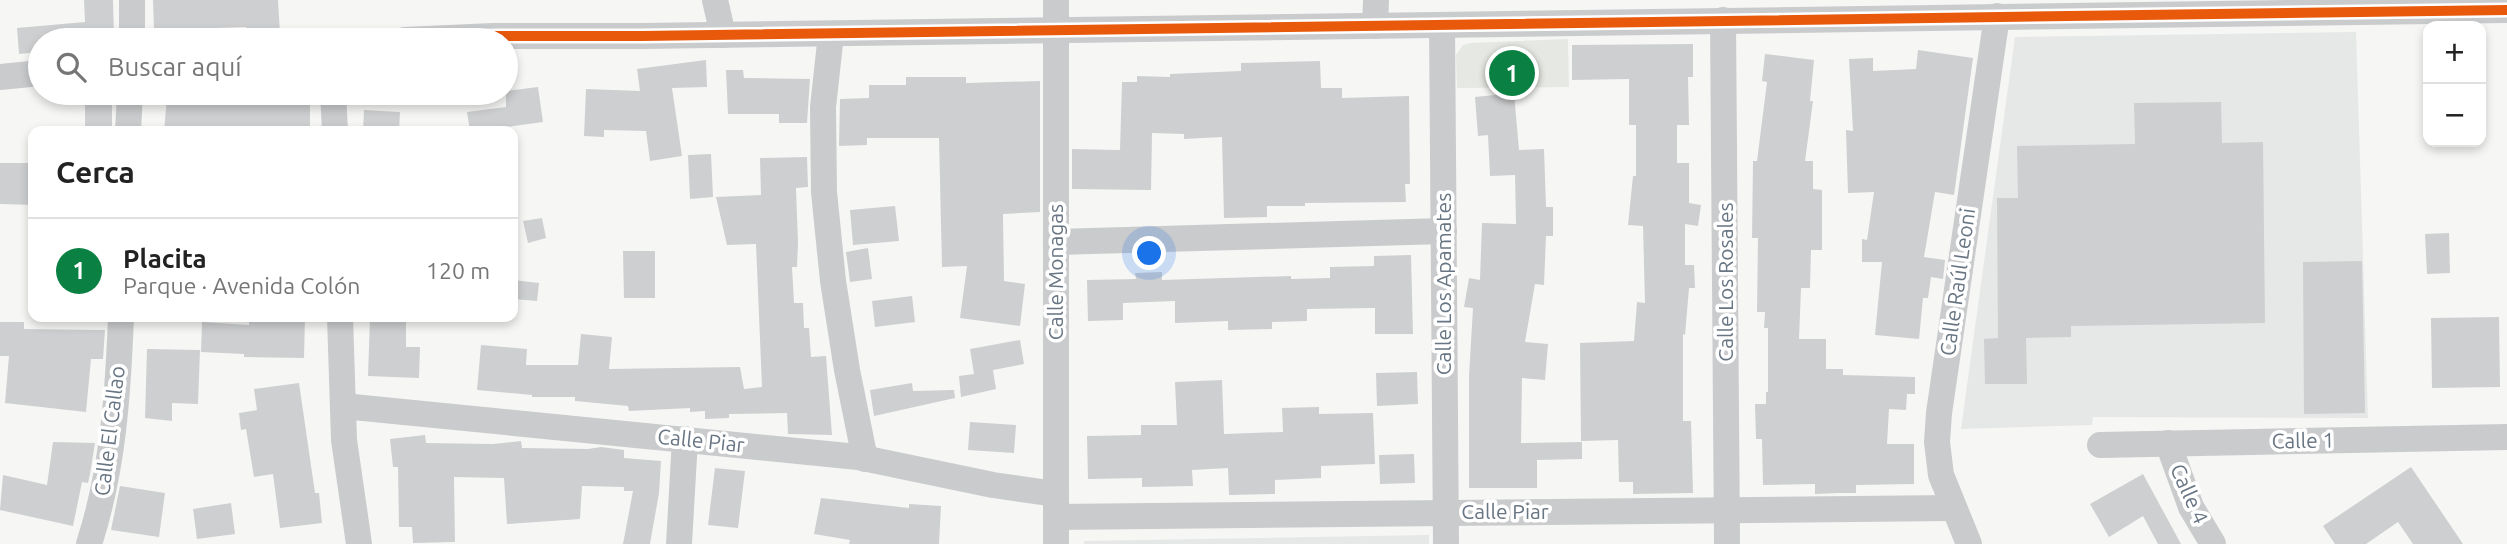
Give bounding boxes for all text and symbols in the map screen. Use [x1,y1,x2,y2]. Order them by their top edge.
map controls [2423,21,2486,147]
button: + [2423,21,2486,84]
search box [28,28,518,105]
pin: 1 [1489,47,1535,99]
icon: search [52,48,90,86]
text: Buscar aquí [108,52,242,81]
button: − [2423,84,2486,147]
text: Cerca [56,155,135,189]
street label: Calle Los Apamates [1431,193,1455,375]
street label: Calle Los Rosales [1713,202,1737,362]
street label: Calle Monagas [1043,204,1067,340]
street label: Calle Raúl Leoni [1935,206,1979,357]
your location [1132,236,1166,270]
text: Placita [123,244,207,273]
text: 1 [73,258,85,283]
text: 120 m [426,258,490,283]
text: Parque · Avenida Colón [123,273,360,298]
street label: Calle El Callao [89,364,129,497]
street label: Calle Piar [656,423,746,457]
street label: Calle 1 [2271,427,2335,453]
street label: Calle 4 [2166,460,2214,527]
street label: Calle Piar [1461,499,1549,523]

